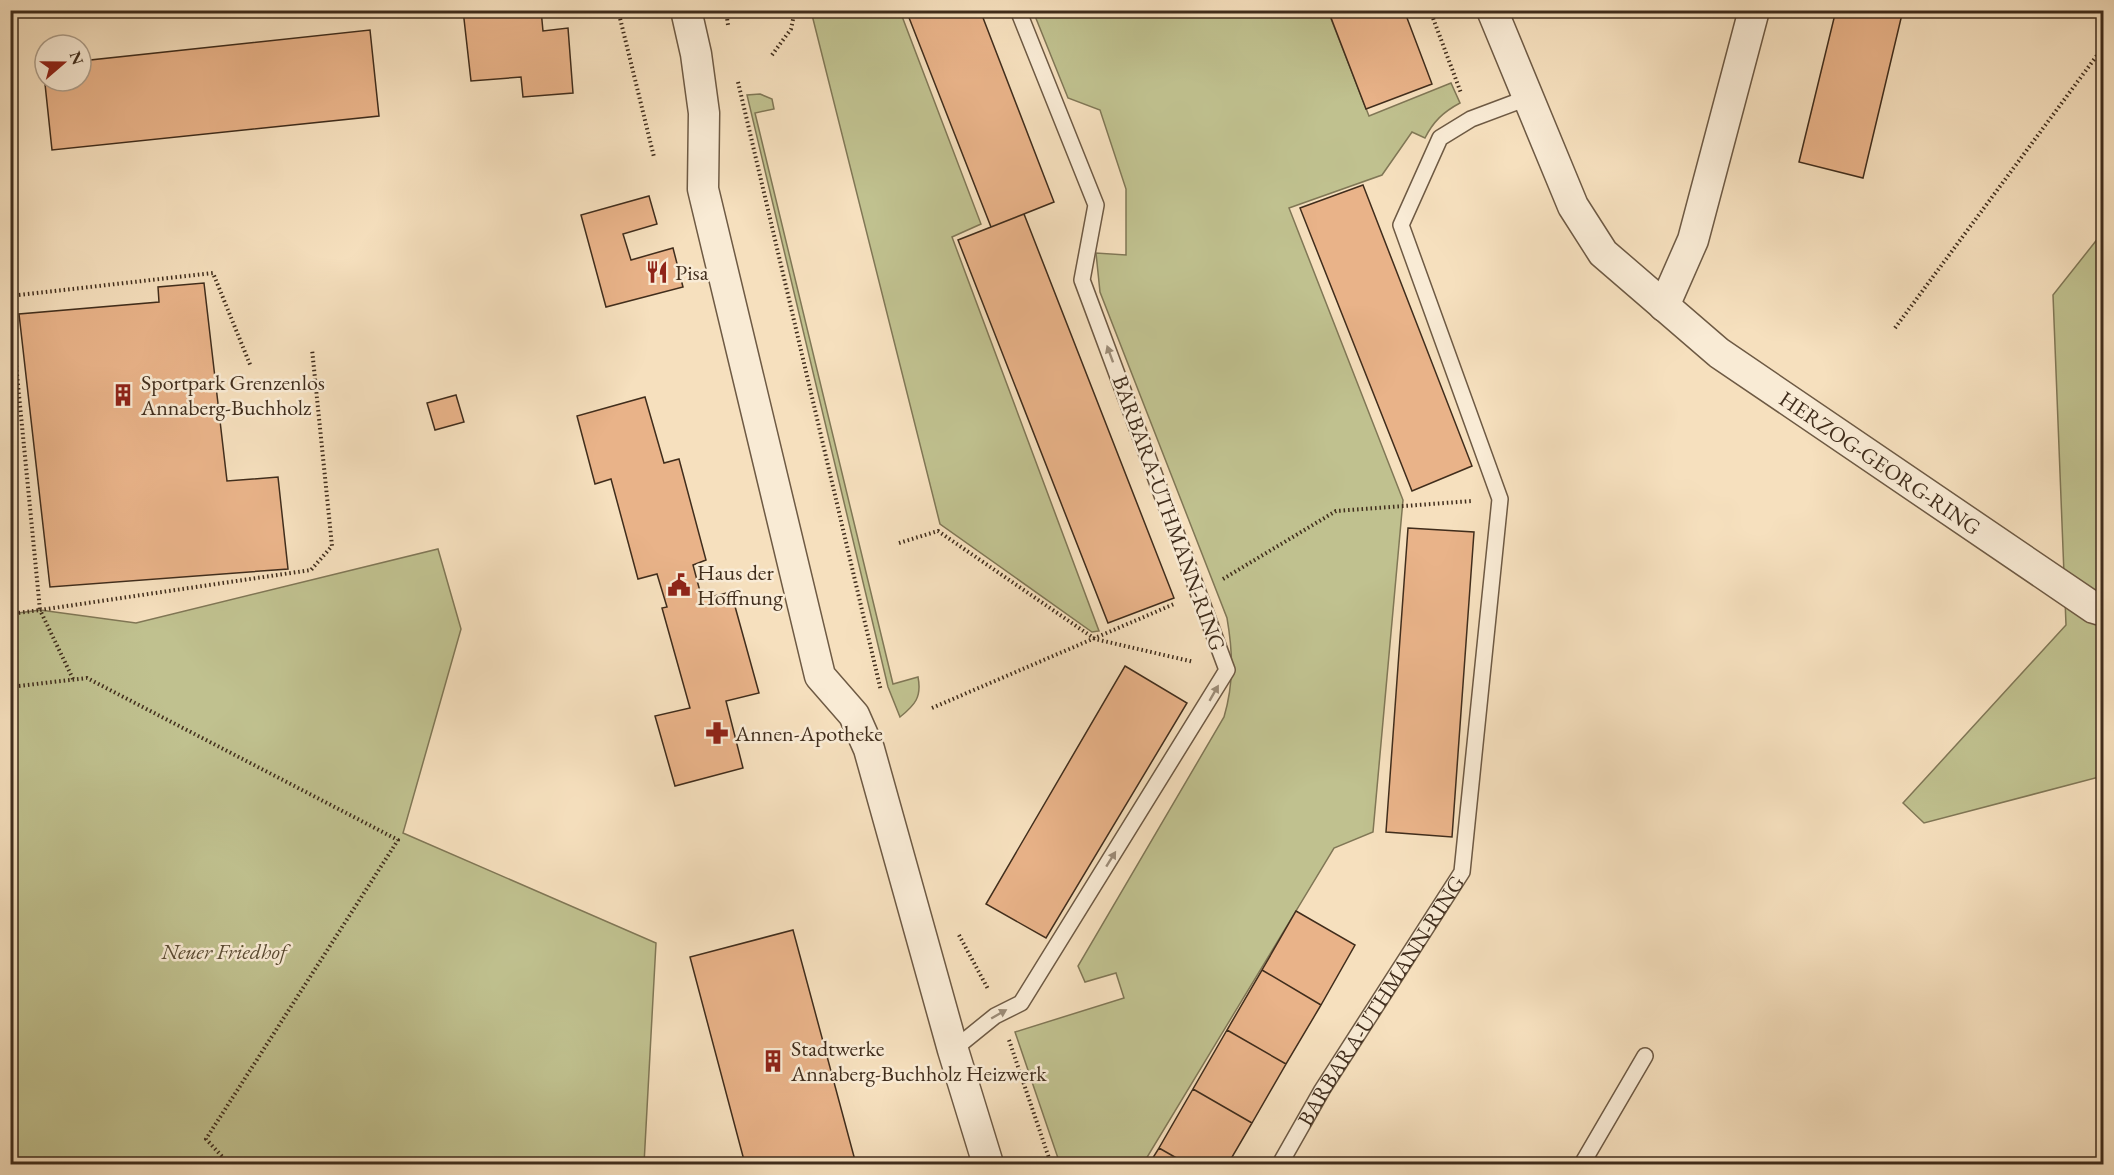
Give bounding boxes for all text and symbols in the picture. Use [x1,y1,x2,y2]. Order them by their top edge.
north arrow [33,33,93,93]
text: N [65,48,89,68]
place label: Pisa [675,258,709,287]
restaurant icon: Pisa [644,259,670,285]
one-way arrow [1105,345,1114,363]
place label: Sportpark Grenzenlos Annaberg-Buchholz [140,368,325,422]
street label: BARBARA-UTHMANN-RING [1106,371,1232,655]
building icon: Sportpark Grenzenlos Annaberg-Buchholz [110,382,136,408]
street label: HERZOG-GEORG-RING [1774,384,1987,542]
place label: Haus der Hoffnung [697,558,783,612]
public building icon: Haus der Hoffnung [666,572,692,598]
one-way arrow [1208,685,1219,701]
place label: Annen-Apotheke [734,719,883,748]
pharmacy icon: Annen-Apotheke [704,720,730,746]
one-way arrow [1105,850,1116,867]
street label: BARBARA-UTHMANN-RING [1290,870,1471,1131]
park label: Neuer Friedhof [160,937,292,966]
one-way arrow [991,1009,1007,1020]
place label: Stadtwerke Annaberg-Buchholz Heizwerk [790,1034,1047,1088]
building icon: Stadtwerke Annaberg-Buchholz Heizwerk [760,1048,786,1074]

